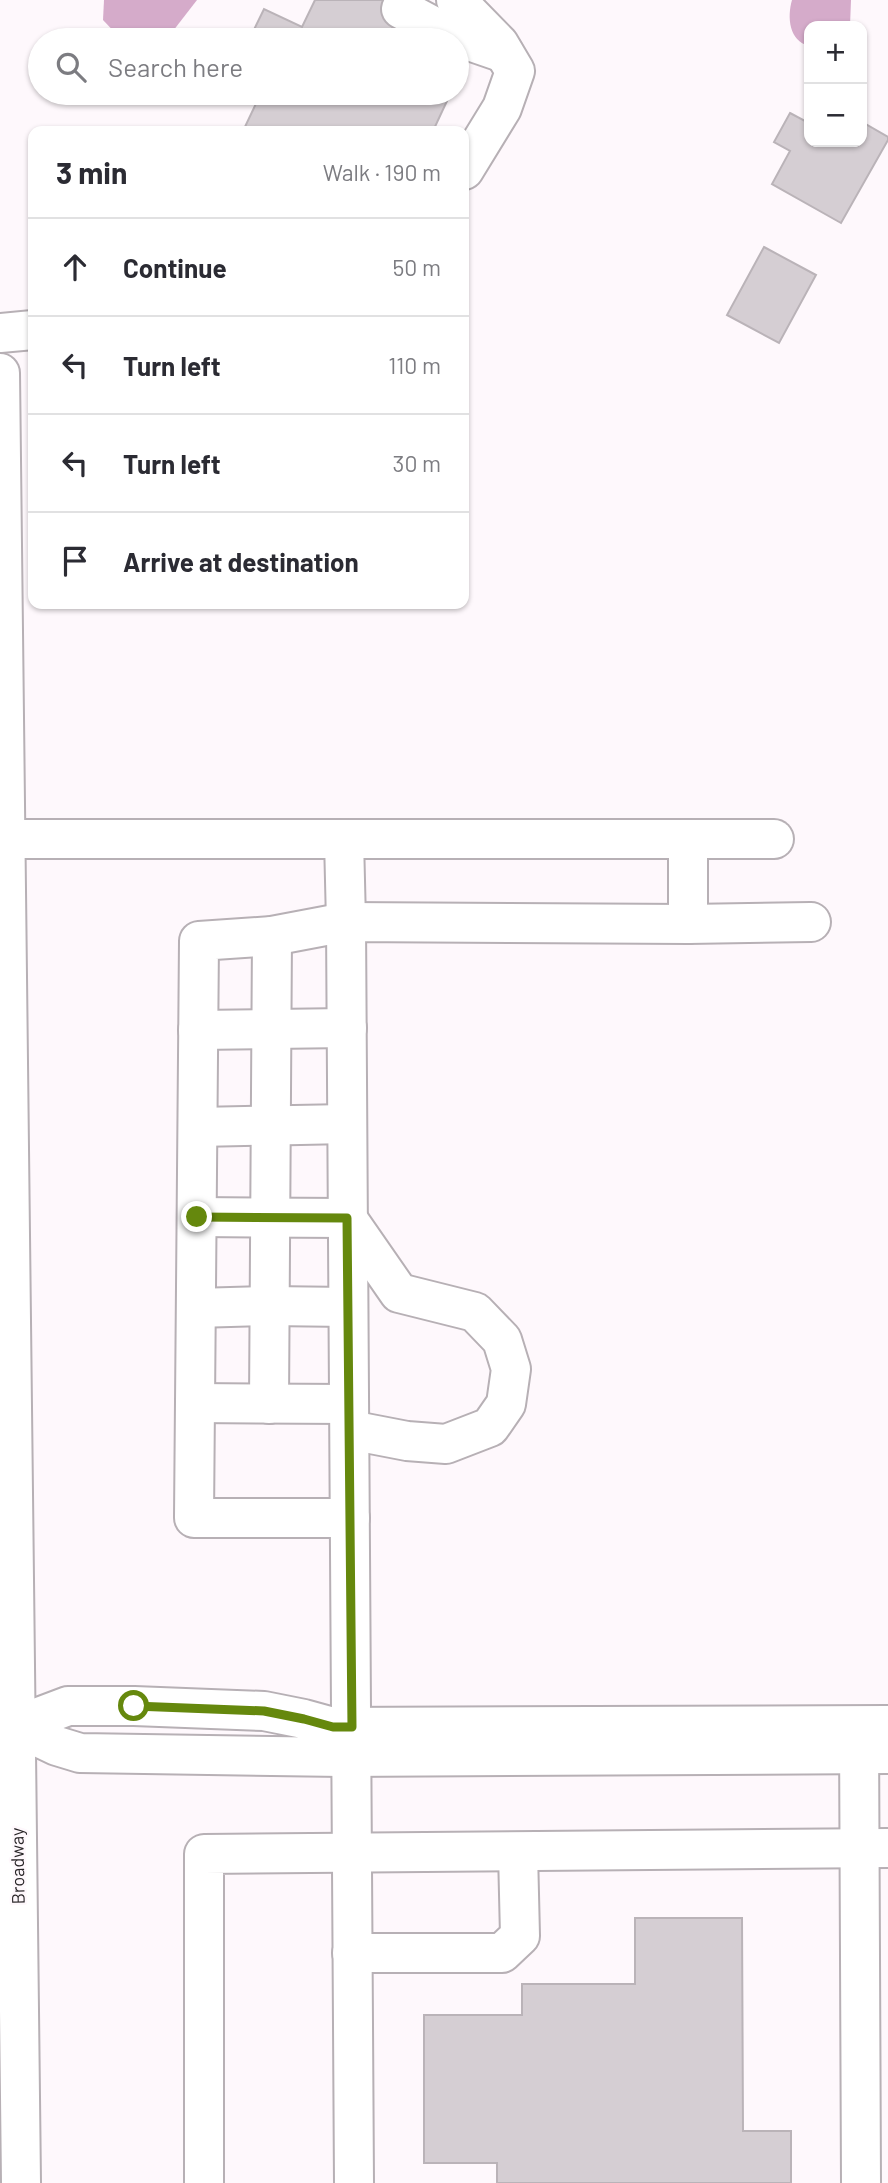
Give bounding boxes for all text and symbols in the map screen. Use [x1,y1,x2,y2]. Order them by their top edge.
map controls [804,21,867,147]
button: + [804,21,867,84]
search box [28,28,469,105]
icon: search [52,48,90,86]
text: Search here [108,51,243,82]
button: − [804,84,867,147]
text: 3 min [56,154,127,190]
text: Walk · 190 m [323,158,441,186]
icon: ahead [56,248,94,286]
text: Continue [123,252,227,283]
text: 50 m [393,253,441,281]
icon: left [56,346,94,384]
text: Turn left [123,350,221,381]
text: 110 m [388,351,441,379]
icon: left [56,444,94,482]
text: Turn left [123,448,221,479]
text: 30 m [393,449,441,477]
icon: arrive [56,542,94,580]
text: Arrive at destination [123,546,359,577]
route end [181,1201,212,1232]
route start [118,1690,149,1721]
street label: Broadway [5,1827,29,1905]

